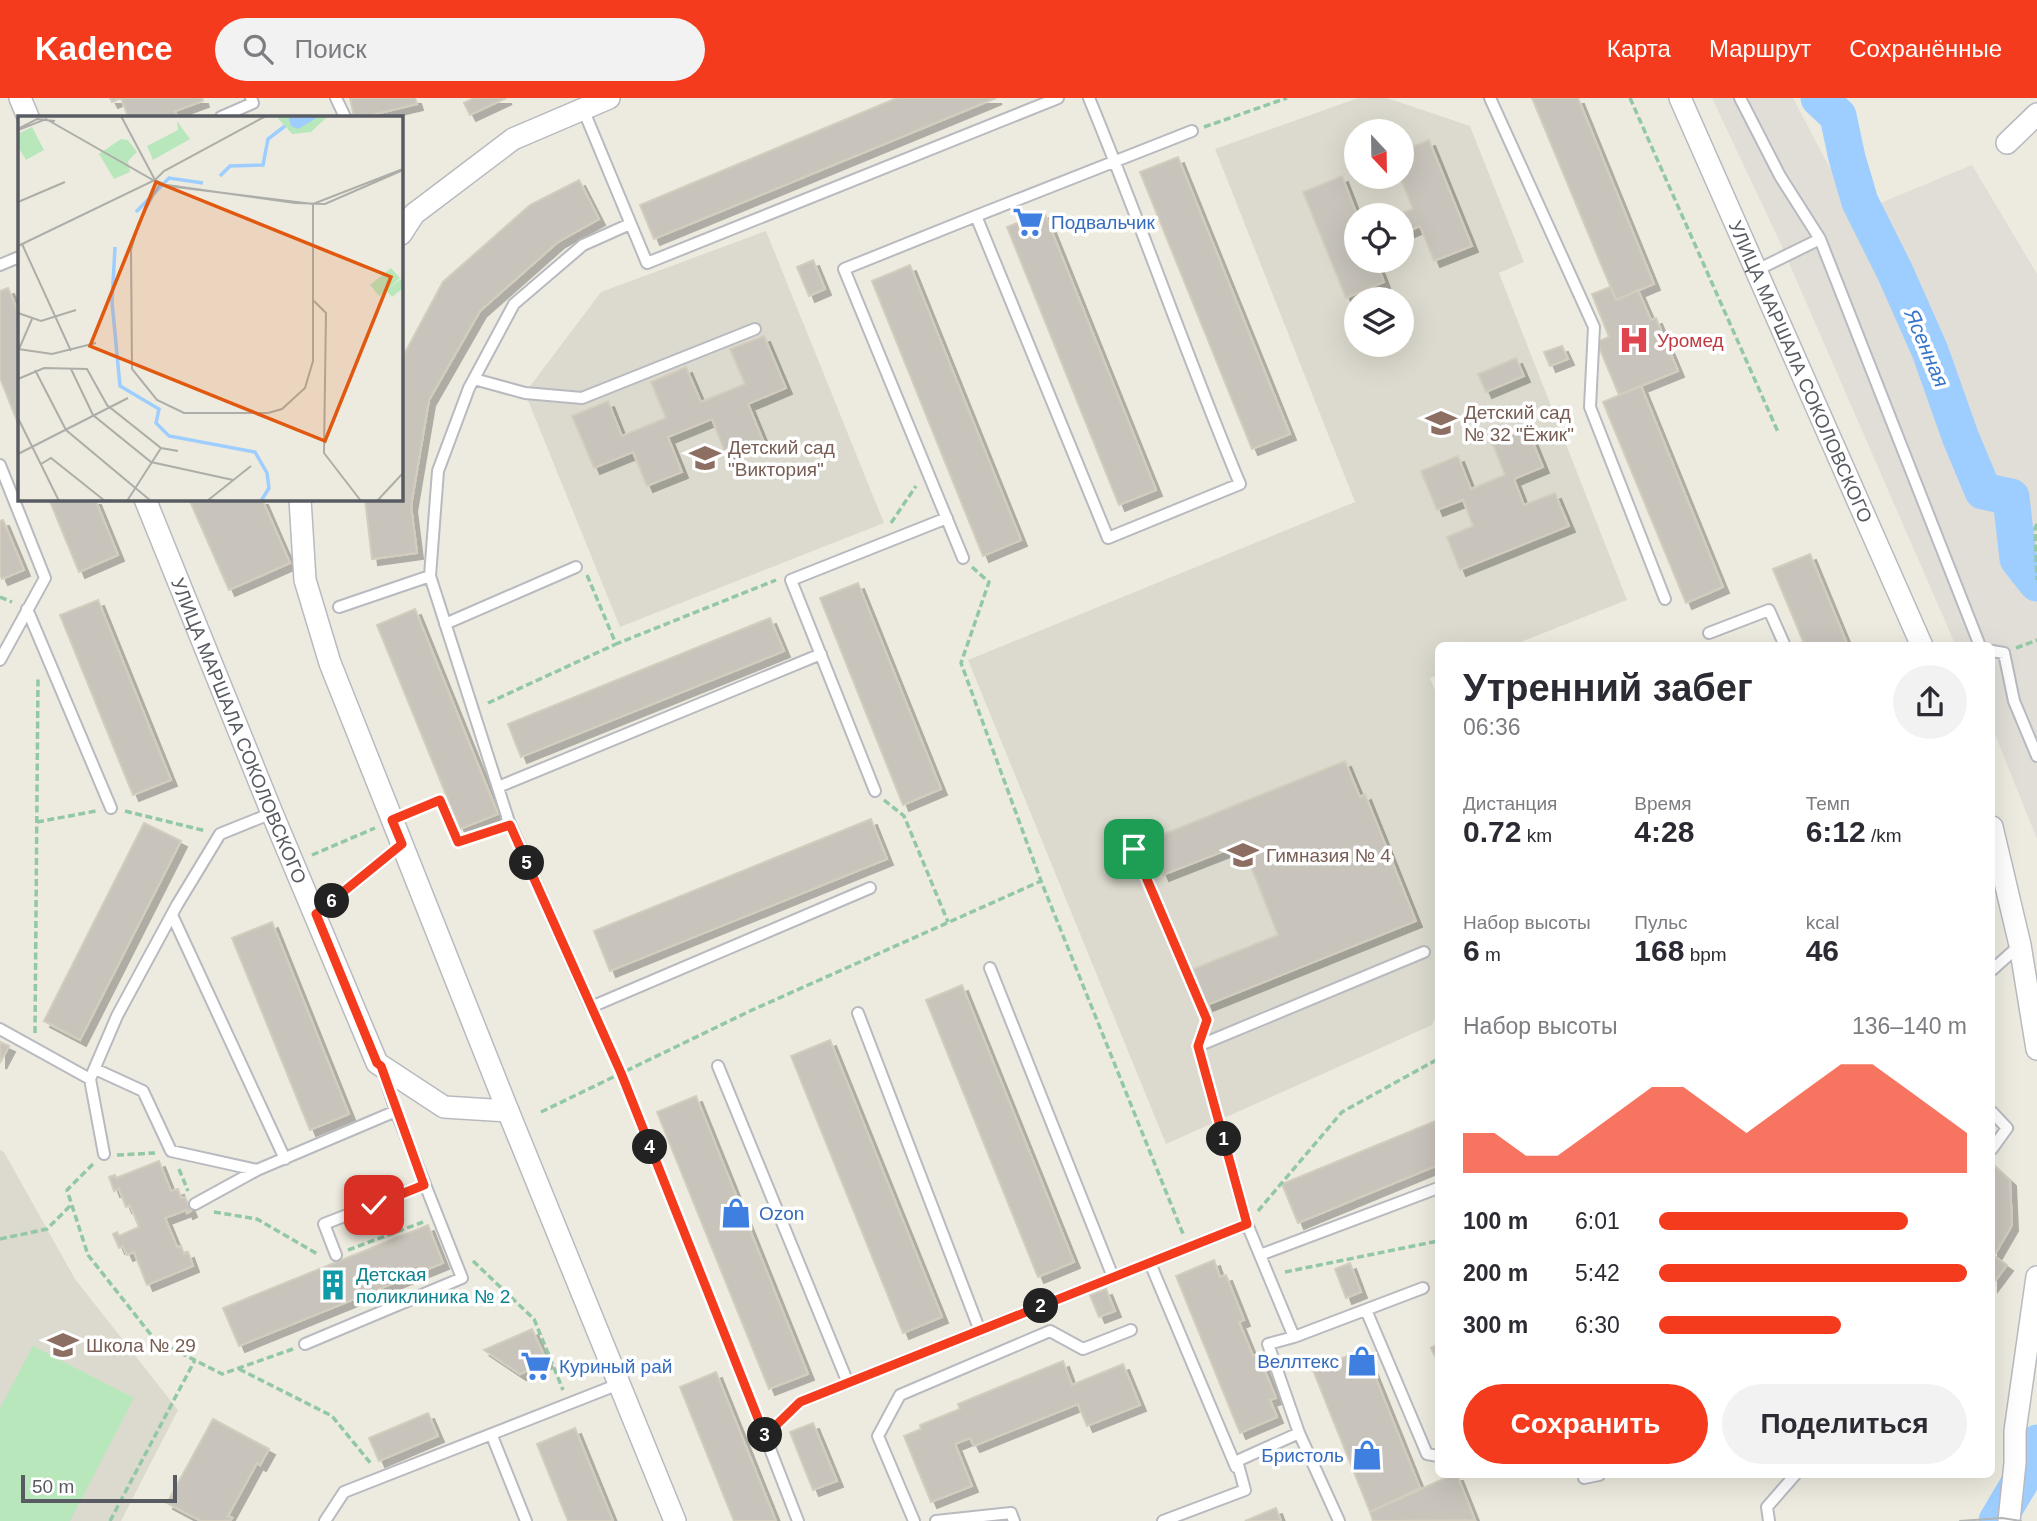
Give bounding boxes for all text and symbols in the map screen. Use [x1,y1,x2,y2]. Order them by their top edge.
search box [215,18,705,81]
text: Kadence [35,30,173,67]
icon: search [239,30,277,68]
text: Поиск [295,34,367,64]
text: Карта [1607,35,1671,62]
text: Маршрут [1709,35,1811,62]
text: Сохранённые [1849,35,2002,62]
inset map [18,116,402,500]
north arrow [1344,119,1414,189]
map controls [1344,119,1414,357]
button: locate [1344,203,1414,273]
supermarket icon: Подвальчик [1011,205,1045,239]
place label: Подвальчик [1051,212,1156,233]
street label: УЛИЦА МАРШАЛА СОКОЛОВСКОГО [1725,217,1877,526]
button: layers [1344,287,1414,357]
water label: Ясенная [1900,305,1954,390]
hospital icon: Уромед [1617,323,1651,357]
place label: Уромед [1657,330,1724,351]
place label: Детский сад № 32 "Ёжик" [1464,402,1574,445]
school or university icon: Детский сад № 32 "Ёжик" [1424,406,1458,440]
place label: Детский сад "Виктория" [728,437,835,480]
school or university icon: Детский сад "Виктория" [688,441,722,475]
street label: УЛИЦА МАРШАЛА СОКОЛОВСКОГО [168,575,311,886]
button: share [1893,665,1967,739]
text: Утренний забег [1463,667,1753,709]
text: 06:36 [1463,714,1521,740]
text: Дистанция [1463,793,1557,814]
text: Время [1634,793,1692,814]
text: Темп [1806,793,1850,814]
text: 0.72 [1463,815,1521,848]
text: 4:28 [1634,815,1694,848]
text: 6:12 [1806,815,1866,848]
pin [1104,819,1164,879]
text: km [1521,825,1552,846]
text: /km [1866,825,1902,846]
icon: arrive [1115,830,1153,868]
school or university icon: Гимназия № 4 [1226,838,1260,872]
place label: Гимназия № 4 [1266,845,1391,866]
pin: 5 [510,846,544,880]
text: 5 [521,852,532,873]
pin: 6 [314,884,350,918]
text: 6 [326,890,337,911]
text: Набор высоты [1463,912,1591,933]
text: Пульс [1634,912,1688,933]
text: kcal [1806,912,1839,933]
text: 6 [1463,934,1480,967]
text: 168 [1634,934,1684,967]
text: 46 [1806,934,1839,967]
text: m [1480,944,1501,965]
text: bpm [1684,944,1727,965]
text: Набор высоты [1463,1013,1617,1039]
text: 136–140 m [1852,1013,1967,1039]
pin: 1 [1206,1122,1242,1156]
text: 1 [1218,1128,1229,1149]
pin: 4 [632,1130,668,1164]
text: 4 [644,1136,655,1157]
pin [344,1175,404,1235]
icon: check [355,1186,393,1224]
shop icon: Ozon [719,1196,753,1230]
place label: Ozon [759,1203,804,1224]
text: 100 m [1463,1208,1528,1234]
text: 6:01 [1575,1208,1620,1234]
text: 200 m [1463,1260,1528,1286]
text: 5:42 [1575,1260,1620,1286]
place label: Детская поликлиника № 2 [356,1264,510,1307]
building icon: Детская поликлиника № 2 [316,1268,350,1302]
pin: 2 [1024,1288,1058,1324]
text: 2 [1035,1295,1046,1316]
text: 300 m [1463,1312,1528,1338]
text: 6:30 [1575,1312,1620,1338]
school or university icon: Школа № 29 [46,1328,80,1362]
place label: Школа № 29 [86,1335,196,1356]
shop icon: Веллтекс [1345,1344,1379,1378]
supermarket icon: Куриный рай [519,1349,553,1383]
place label: Веллтекс [1257,1351,1339,1372]
place label: Куриный рай [559,1356,672,1377]
button: Сохранить [1463,1384,1708,1464]
button: Поделиться [1722,1384,1967,1464]
pin: 3 [748,1418,782,1452]
text: 3 [759,1424,770,1445]
shop icon: Бристоль [1350,1438,1384,1472]
place label: Бристоль [1261,1445,1344,1466]
scale bar [21,1472,177,1504]
text: 50 m [32,1476,74,1497]

